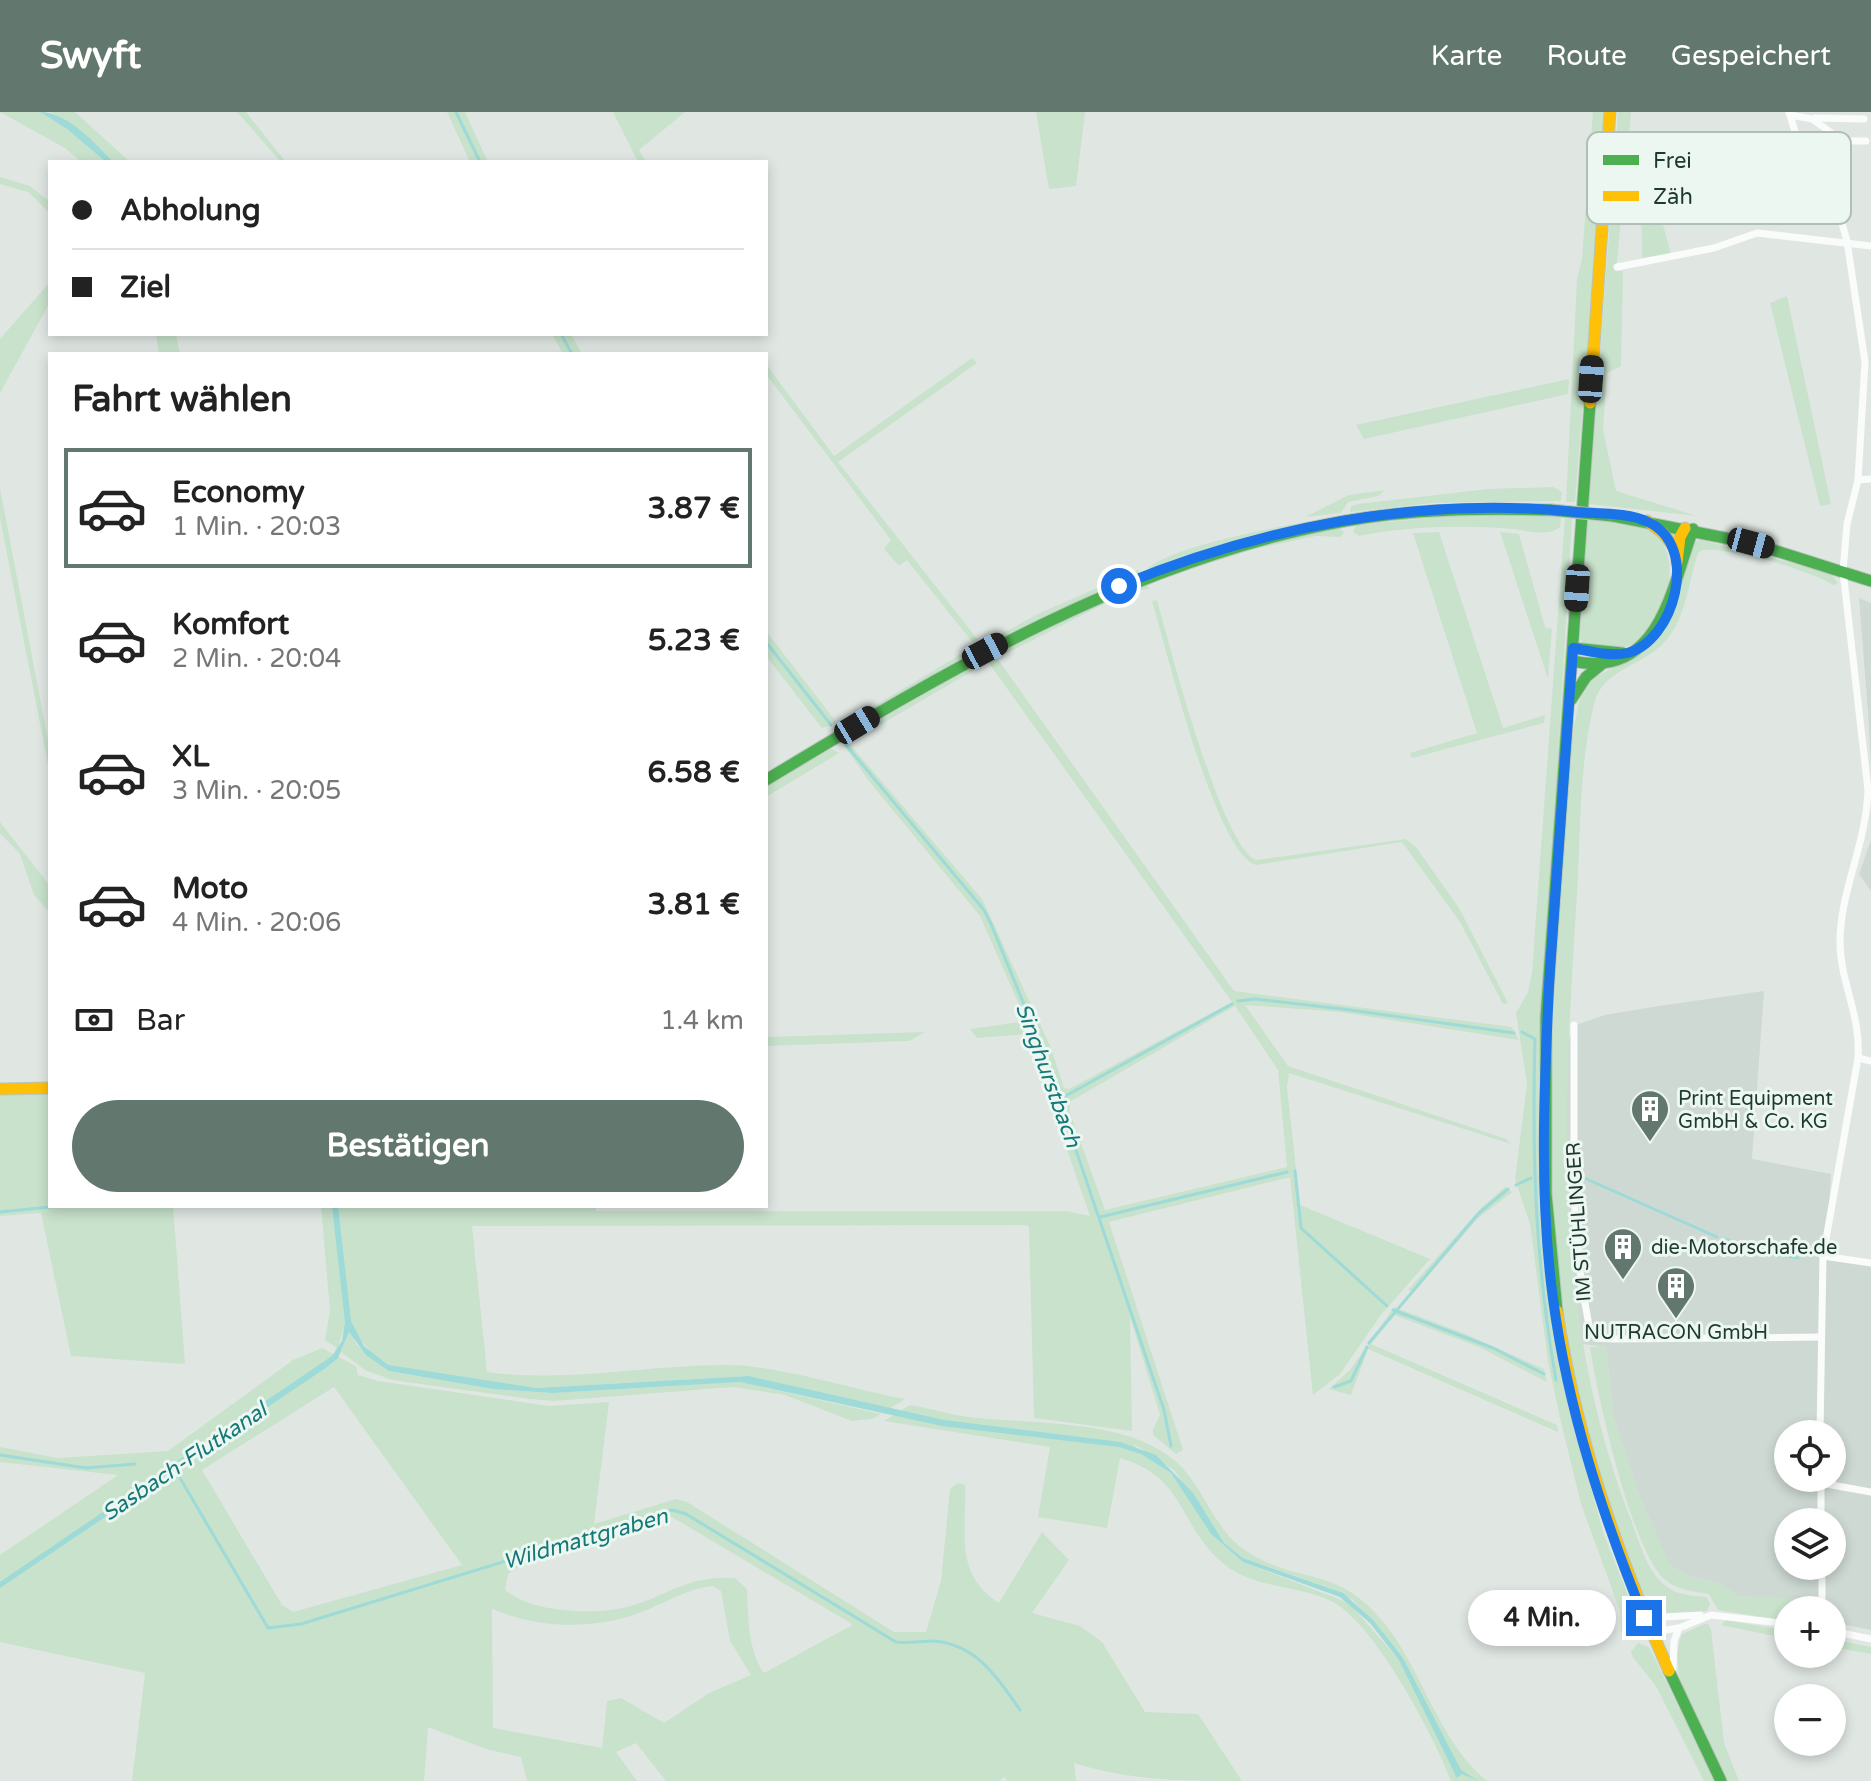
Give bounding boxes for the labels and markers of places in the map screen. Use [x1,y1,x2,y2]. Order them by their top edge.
place label: Print Equipment GmbH & Co. KG [1678,1087,1833,1134]
building icon: Print Equipment GmbH & Co. KG [1629,1088,1671,1143]
building icon: die-Motorschafe.de [1602,1226,1644,1281]
place label: die-Motorschafe.de [1651,1236,1837,1260]
building icon: NUTRACON GmbH [1655,1265,1697,1320]
place label: NUTRACON GmbH [1584,1321,1768,1345]

